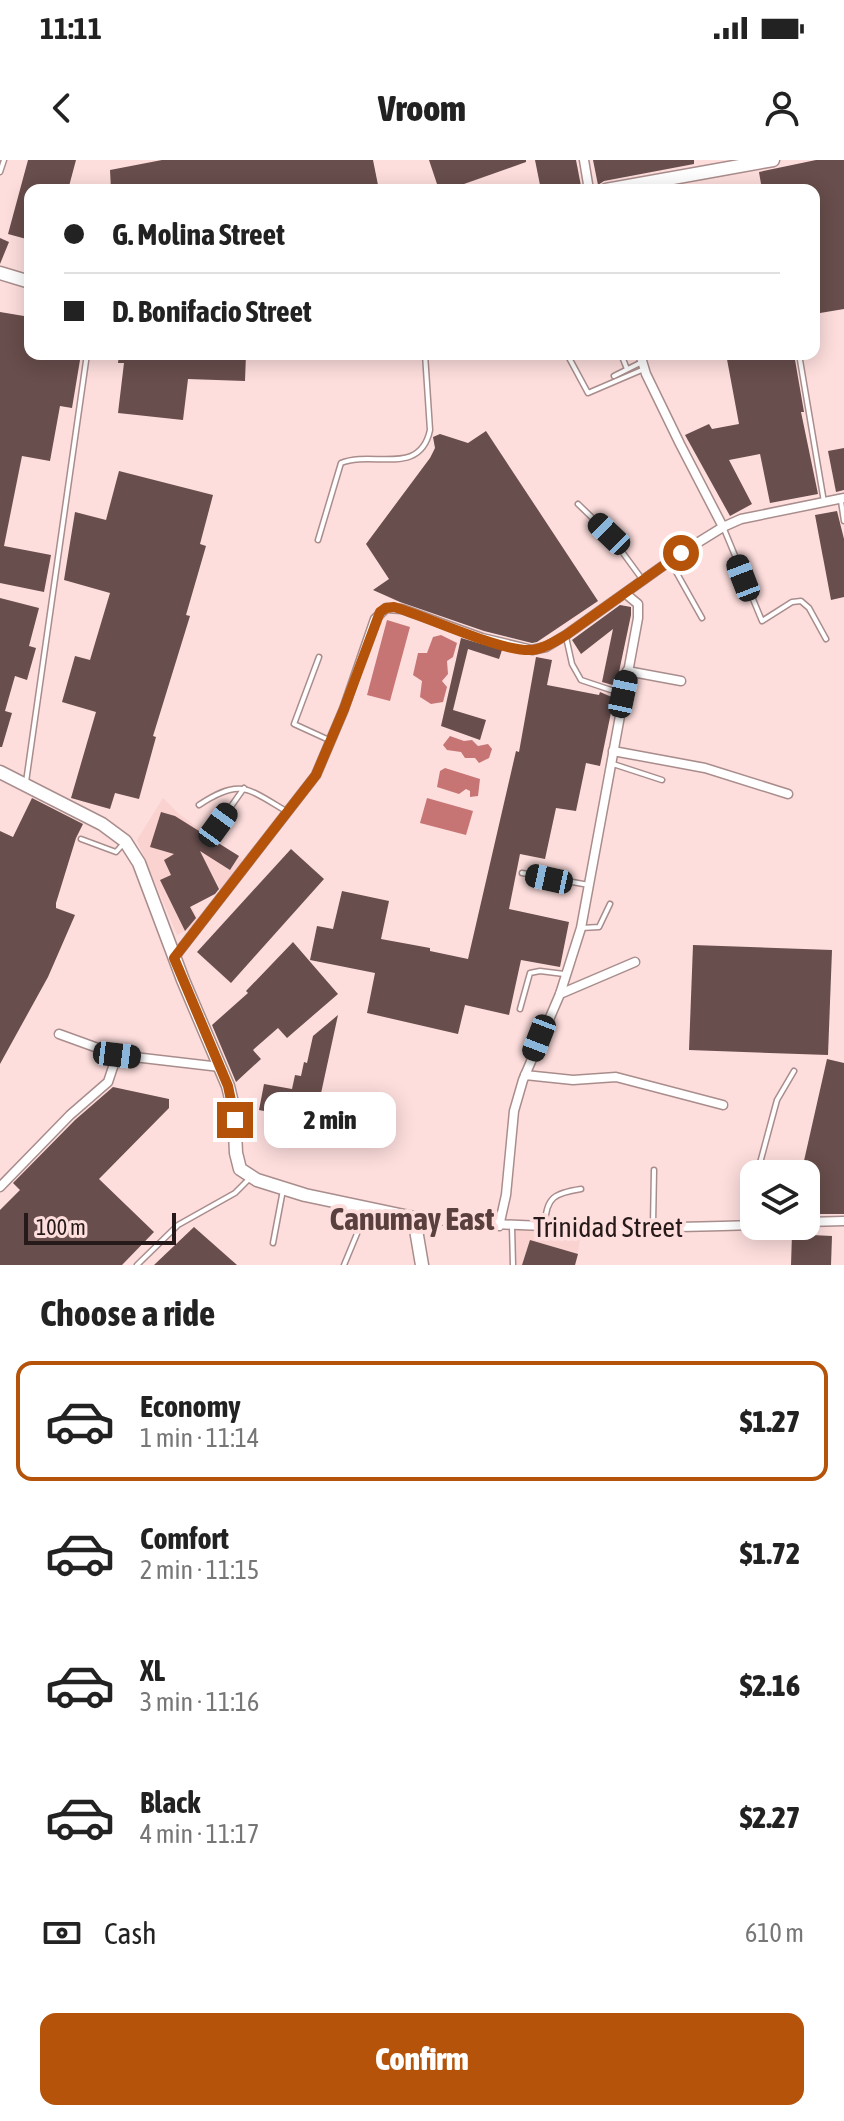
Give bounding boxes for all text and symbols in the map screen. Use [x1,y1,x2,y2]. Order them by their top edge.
text: 11:11 [40,11,102,45]
icon: back [40,86,84,130]
icon: person [760,86,804,130]
text: Vroom [378,87,466,129]
text: G. Molina Street [112,217,285,251]
text: D. Bonifacio Street [112,294,312,328]
car [583,509,635,559]
route start [663,535,699,571]
car [723,551,763,605]
car [606,668,640,720]
car [194,799,242,851]
car [523,862,575,896]
car [519,1011,559,1065]
car [92,1040,142,1070]
callout: 2 min [263,1092,395,1148]
route end [217,1102,253,1138]
text: 2 min [303,1105,357,1135]
map controls [740,1160,820,1240]
button: layers [740,1160,820,1240]
district label: Canumay East [330,1200,495,1237]
scale bar [24,1209,176,1245]
street label: Trinidad Street [533,1211,683,1243]
text: 100 m [36,1214,86,1240]
text: Choose a ride [40,1292,215,1334]
icon: car [44,1385,116,1457]
text: Economy [140,1389,241,1423]
text: $1.27 [740,1404,800,1438]
text: 1 min · 11:14 [140,1423,259,1453]
icon: car [44,1517,116,1589]
text: Comfort [140,1521,229,1555]
text: $1.72 [740,1536,800,1570]
text: 2 min · 11:15 [140,1555,259,1585]
icon: car [44,1649,116,1721]
text: XL [140,1653,165,1687]
text: $2.16 [740,1668,800,1702]
text: 3 min · 11:16 [140,1687,259,1717]
icon: car [44,1781,116,1853]
text: Black [140,1785,200,1819]
text: $2.27 [740,1800,800,1834]
text: 4 min · 11:17 [140,1819,259,1849]
icon: cash [40,1911,84,1955]
text: Cash [104,1916,157,1950]
text: 610 m [745,1918,804,1948]
button: Confirm [40,2013,804,2105]

